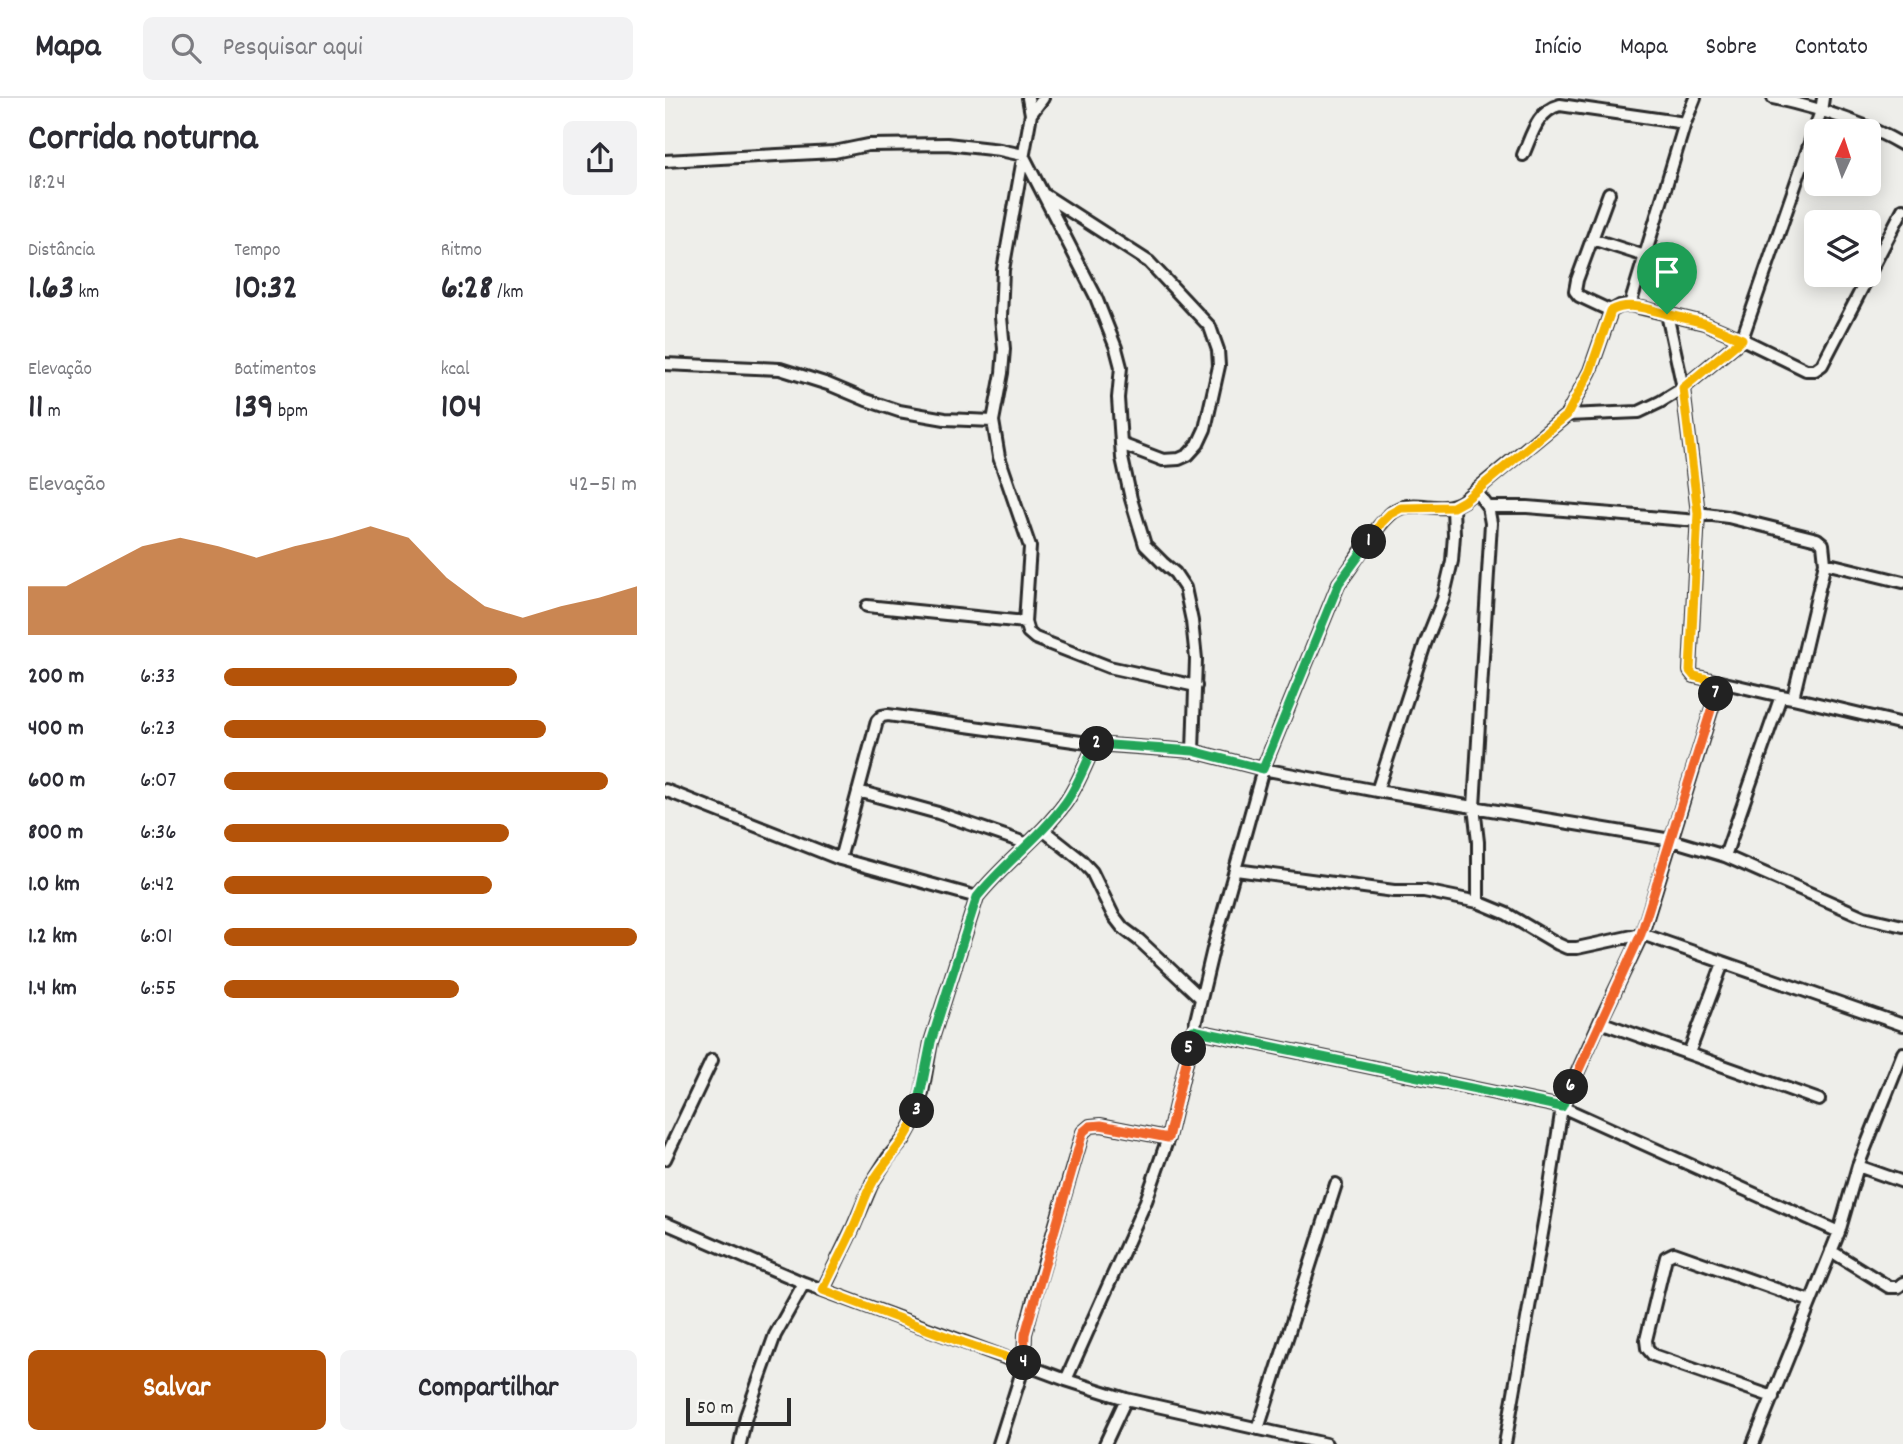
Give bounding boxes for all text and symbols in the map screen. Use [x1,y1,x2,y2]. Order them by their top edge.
search box [143,17,633,80]
text: Mapa [35,25,101,72]
icon: search [167,29,205,67]
text: Pesquisar aqui [223,30,363,67]
text: Início [1534,31,1582,65]
text: Mapa [1620,31,1668,65]
text: Sobre [1706,31,1757,65]
text: Contato [1795,31,1868,65]
text: Corrida noturna [28,113,258,168]
north arrow [1804,119,1881,196]
map controls [1804,119,1881,287]
button: share [563,121,637,195]
text: 18:24 [28,167,66,200]
button: layers [1804,210,1881,287]
text: Distância [28,238,95,265]
text: Tempo [234,238,281,265]
text: Ritmo [441,238,482,265]
pin [1637,242,1697,314]
icon: arrive [1648,253,1686,291]
text: 1.63 [28,265,74,315]
text: 10:32 [234,265,298,315]
text: 6:28 [441,265,493,315]
text: km [74,280,99,307]
text: /km [493,280,524,307]
text: Elevação [28,357,92,384]
text: Batimentos [234,357,316,384]
text: kcal [441,357,470,384]
text: 11 [28,384,43,434]
text: 139 [234,384,274,434]
text: 104 [441,384,482,434]
text: m [43,399,61,426]
text: bpm [274,399,308,426]
text: Elevação [28,469,105,502]
text: 42–51 m [569,469,637,502]
pin: 1 [1351,524,1387,560]
text: 1 [1366,528,1371,555]
text: 200 m [28,661,84,694]
text: 6:33 [140,661,176,694]
pin: 7 [1699,676,1733,712]
text: 7 [1712,680,1719,707]
text: 400 m [28,713,84,746]
text: 6:23 [140,713,175,746]
pin: 2 [1079,726,1115,762]
text: 2 [1092,730,1101,757]
text: 600 m [28,765,85,798]
text: 6:07 [140,765,176,798]
text: 800 m [28,817,83,850]
text: 6:36 [140,817,177,850]
text: 1.0 km [28,869,80,902]
text: 6:42 [140,869,175,902]
text: 1.2 km [28,921,77,954]
text: 6:01 [140,921,173,954]
text: 1.4 km [28,973,77,1006]
text: 6:55 [140,973,176,1006]
pin: 5 [1171,1032,1207,1066]
text: 5 [1184,1035,1193,1062]
pin: 6 [1553,1070,1588,1104]
text: 6 [1566,1073,1575,1100]
pin: 3 [899,1094,935,1128]
text: 3 [912,1097,921,1124]
pin: 4 [1007,1346,1041,1380]
text: 4 [1020,1349,1027,1376]
button: Salvar [28,1350,326,1430]
button: Compartilhar [340,1350,637,1430]
scale bar [686,1395,791,1427]
text: 50 m [697,1396,734,1423]

